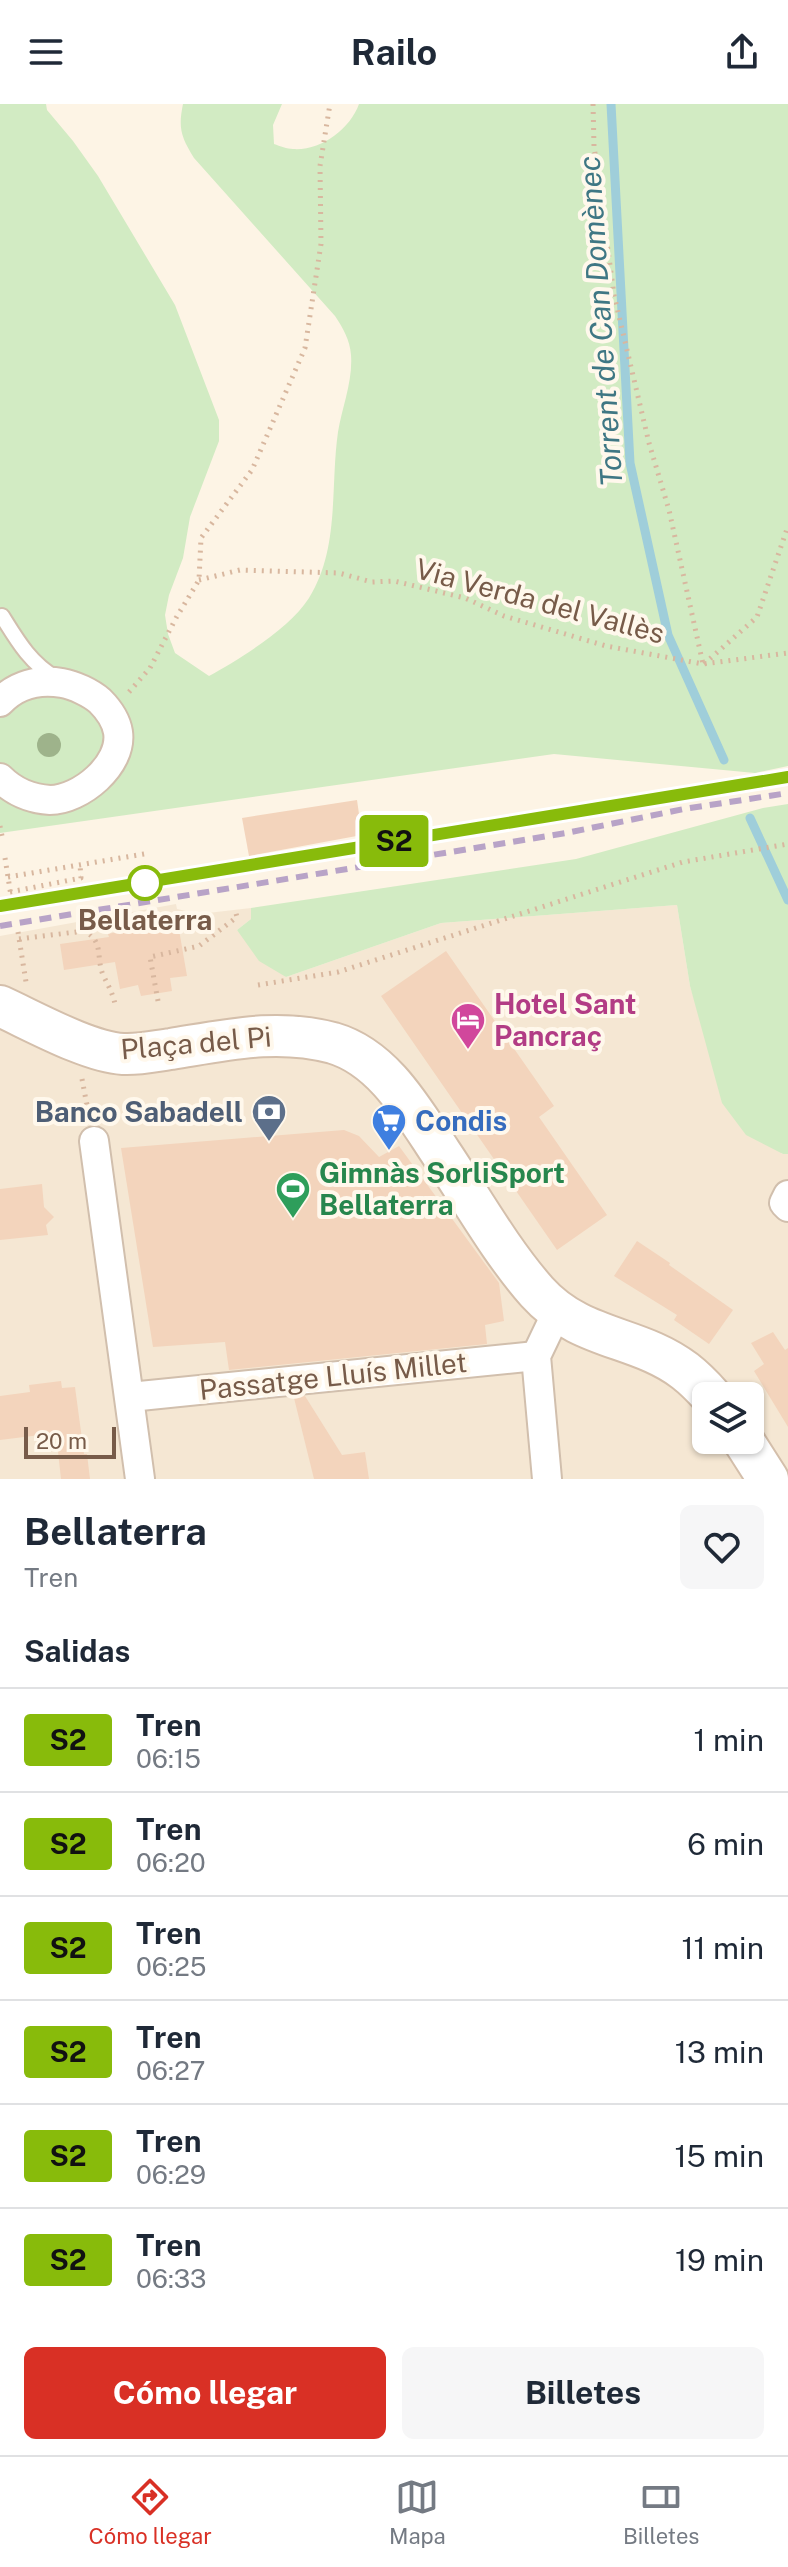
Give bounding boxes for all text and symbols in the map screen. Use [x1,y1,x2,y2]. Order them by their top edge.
icon: menu [24,30,68,74]
icon: share [720,30,764,74]
text: Railo [351,31,437,73]
water label: Torrent de Can Domènec [571,155,630,487]
street label: Via Verda del Vallès [412,551,668,650]
line badge: S2 [358,815,430,867]
text: S2 [375,824,413,857]
marker: Bellaterra [128,866,162,900]
place label: Bellaterra [78,903,212,936]
place label: Hotel Sant Pancraç [494,987,637,1052]
hotel icon: Hotel Sant Pancraç [449,1001,487,1051]
street label: Plaça del Pi [119,1019,273,1066]
bank icon: Banco Sabadell [250,1093,288,1143]
place label: Banco Sabadell [35,1095,243,1128]
supermarket icon: Condis [370,1102,408,1152]
place label: Condis [415,1104,507,1137]
place label: Gimnàs SorliSport Bellaterra [319,1156,565,1221]
sports icon: Gimnàs SorliSport Bellaterra [274,1170,312,1220]
street label: Passatge Lluís Millet [197,1345,468,1406]
map controls [692,1382,764,1454]
button: layers [692,1382,764,1454]
scale bar [24,1423,116,1459]
text: 20 m [36,1428,87,1454]
button: heart [680,1505,764,1589]
text: Bellaterra [24,1509,207,1554]
text: Tren [24,1562,78,1593]
text: Salidas [24,1633,130,1669]
text: Tren [136,1707,201,1743]
text: 1 min [694,1722,764,1758]
text: S2 [49,1723,87,1756]
text: 06:15 [136,1743,201,1774]
text: Tren [136,1811,201,1847]
text: 6 min [687,1826,764,1862]
text: S2 [49,1827,87,1860]
text: 06:20 [136,1847,206,1878]
text: Tren [136,1915,201,1951]
text: 11 min [681,1930,764,1966]
text: S2 [49,1931,87,1964]
text: 06:25 [136,1951,206,1982]
text: Tren [136,2019,201,2055]
text: 13 min [675,2034,764,2070]
text: S2 [49,2035,87,2068]
text: 06:27 [136,2055,205,2086]
text: Tren [136,2123,201,2159]
text: 15 min [674,2138,764,2174]
text: S2 [49,2139,87,2172]
text: 06:29 [136,2159,206,2190]
text: Tren [136,2227,201,2263]
text: 19 min [675,2242,764,2278]
text: S2 [49,2243,87,2276]
text: 06:33 [136,2263,206,2294]
button: Cómo llegar [24,2347,386,2439]
button: Billetes [402,2347,764,2439]
tab: Cómo llegar [89,2475,212,2549]
tab: Mapa [389,2475,446,2549]
tab: Billetes [623,2475,699,2549]

